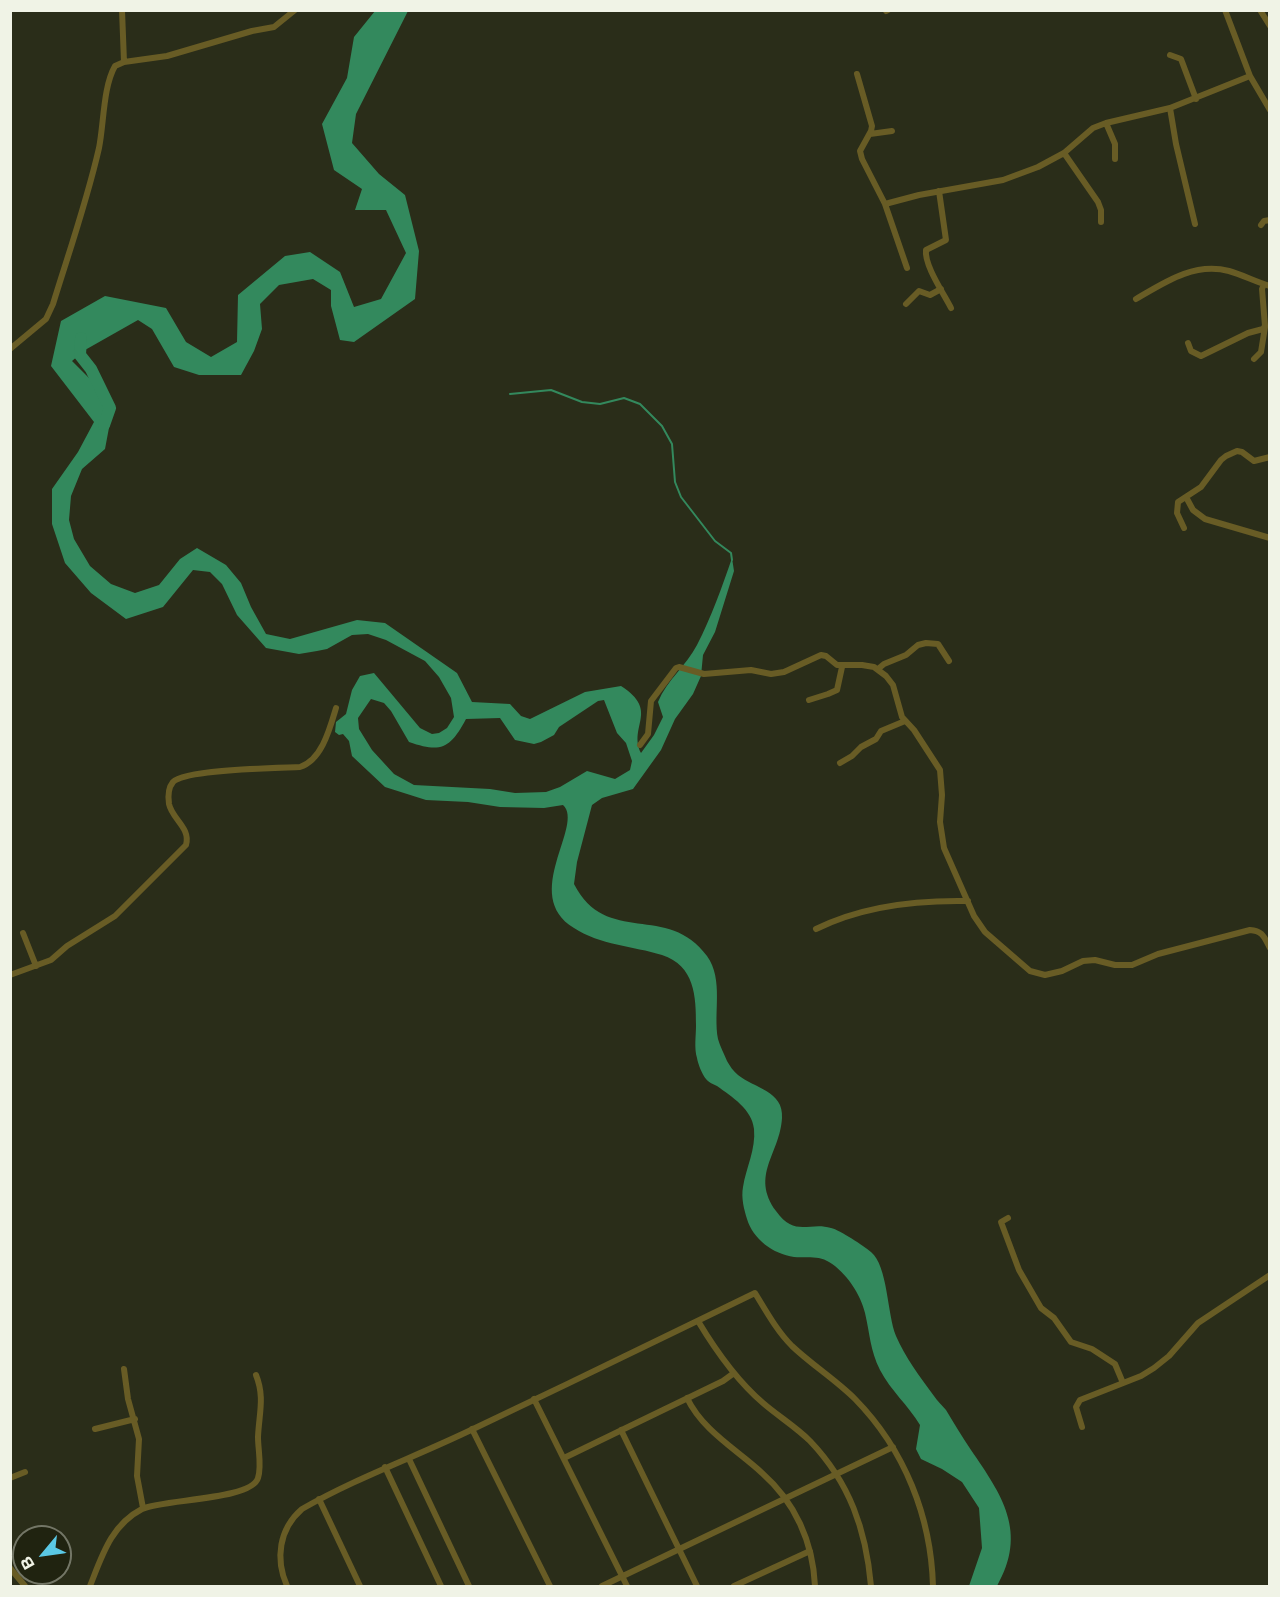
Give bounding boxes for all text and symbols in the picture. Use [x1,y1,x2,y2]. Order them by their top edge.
north arrow [12,1525,72,1585]
text: B [16,1553,39,1573]

